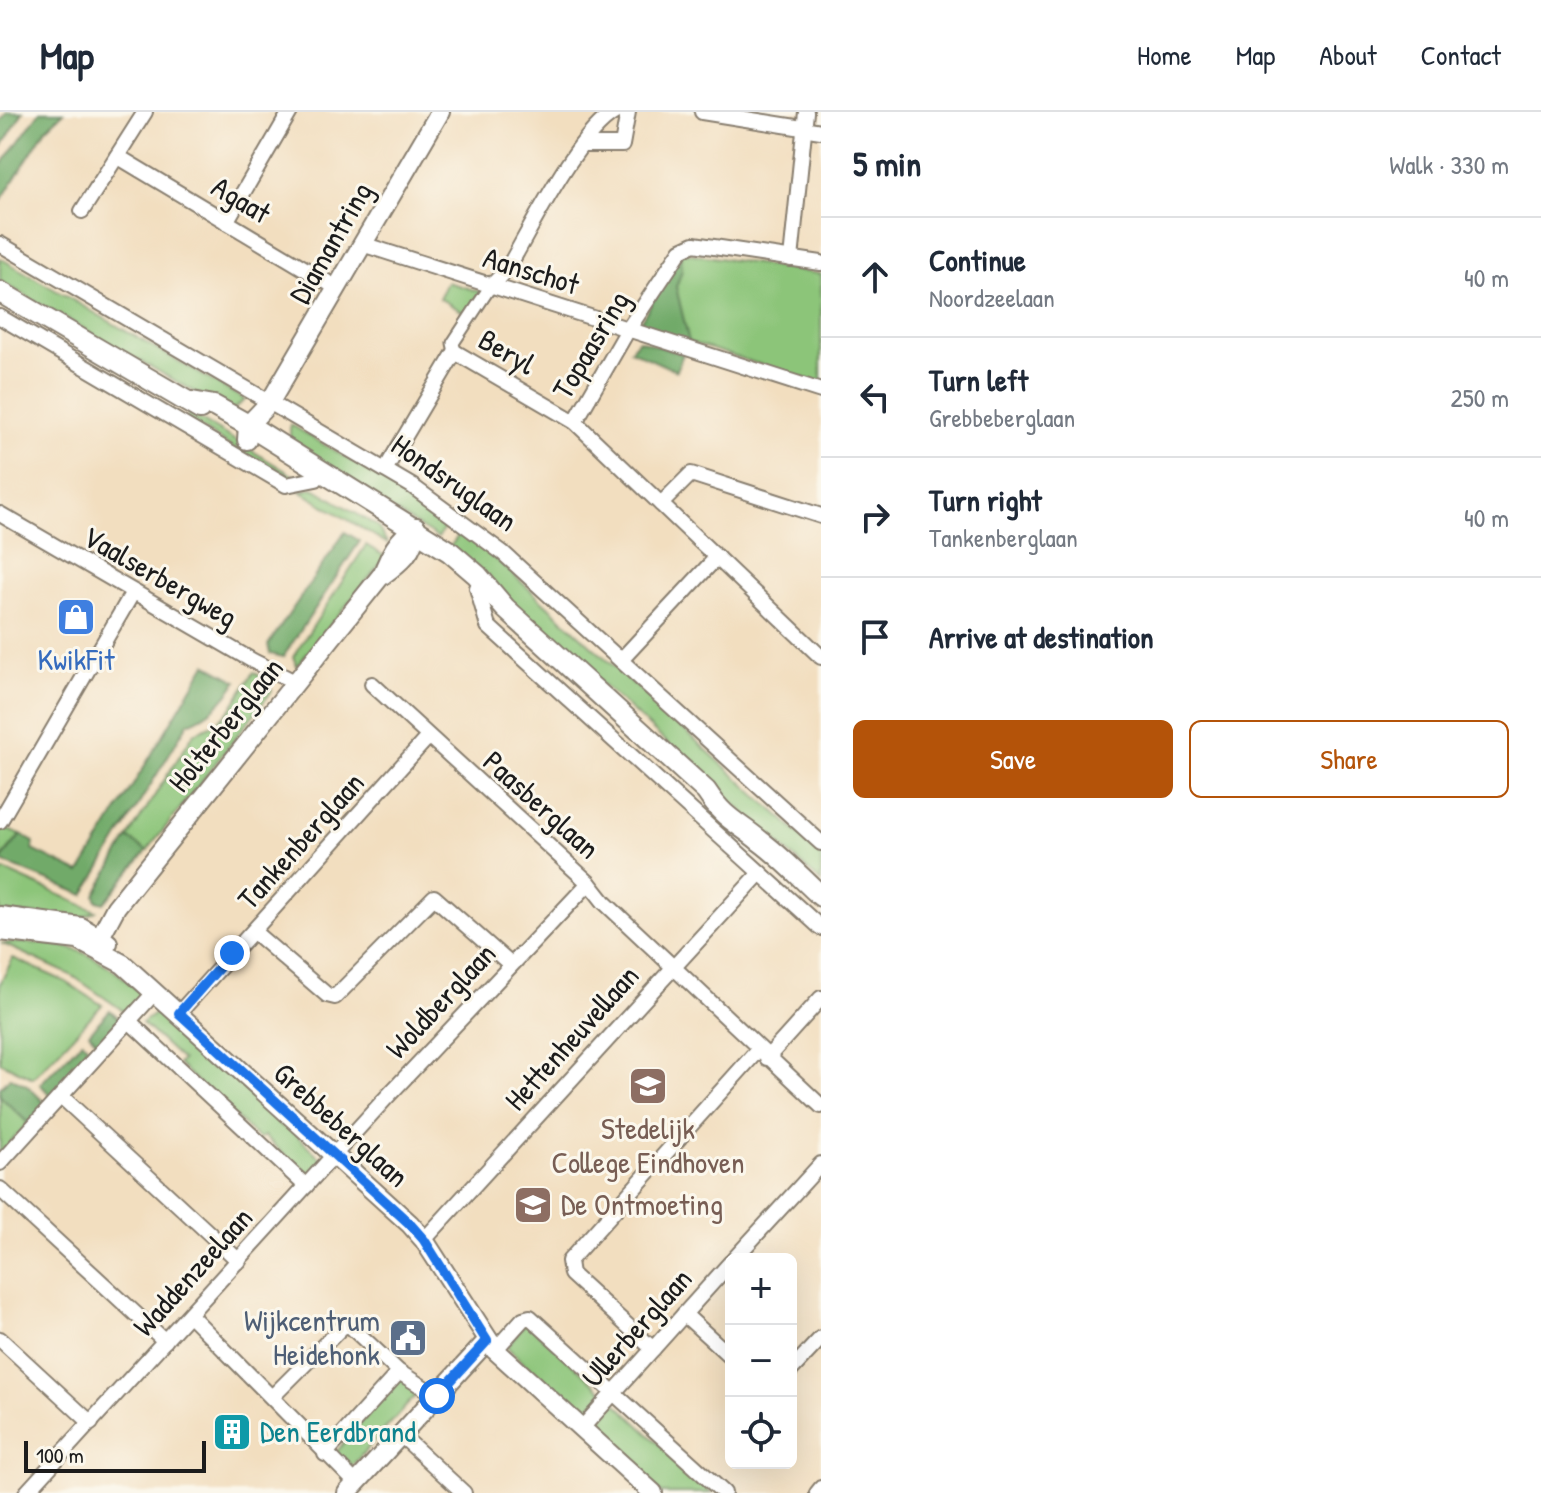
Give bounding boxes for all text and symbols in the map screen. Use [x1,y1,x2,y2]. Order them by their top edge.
text: Map [40,29,94,81]
text: Home [1137,36,1192,74]
text: Map [1236,36,1275,74]
text: About [1319,36,1377,74]
text: Contact [1421,36,1501,74]
text: 5 min [853,141,921,187]
text: Walk · 330 m [1389,147,1509,182]
street label: Agaat [205,166,279,233]
street label: Diamantring [279,174,381,311]
street label: Aanschot [479,237,585,304]
text: Continue [929,240,1026,280]
icon: ahead [853,255,897,299]
text: 40 m [1464,260,1509,295]
text: Noordzeelaan [929,280,1055,315]
street label: Topaasring [542,283,638,406]
street label: Beryl [472,319,543,383]
text: Turn left [929,360,1028,400]
icon: left [853,375,897,419]
text: 250 m [1451,380,1509,415]
text: Grebbeberglaan [929,400,1075,435]
street label: Hondsruglaan [384,424,525,540]
text: Turn right [929,480,1042,520]
icon: right [853,495,897,539]
text: 40 m [1464,500,1509,535]
street label: Vaalserbergweg [76,516,245,636]
text: Tankenberglaan [929,520,1078,555]
shop icon: KwikFit [55,596,97,638]
icon: arrive [853,615,897,659]
text: Arrive at destination [929,617,1154,657]
place label: KwikFit [37,639,115,679]
street label: Holterberglaan [159,649,292,800]
button: Save [853,720,1173,798]
button: Share [1189,720,1509,798]
street label: Paasberglaan [475,741,608,867]
street label: Tankenberglaan [228,763,373,917]
street label: Woldberglaan [376,934,504,1067]
route end [214,935,250,971]
street label: Hettenheuvellaan [495,956,647,1119]
street label: Grebbeberglaan [266,1053,418,1196]
school or university icon: Stedelijk College Eindhoven [627,1065,669,1107]
place label: Stedelijk College Eindhoven [551,1108,745,1182]
school or university icon: De Ontmoeting [512,1184,554,1226]
place label: De Ontmoeting [561,1184,723,1224]
street label: Waddenzeelaan [124,1198,261,1345]
map controls [725,1253,797,1469]
button: + [725,1253,797,1325]
street label: Ullerberglaan [572,1259,700,1395]
place label: Wijkcentrum Heidehonk [244,1300,380,1374]
public building icon: Wijkcentrum Heidehonk [387,1317,429,1359]
button: − [725,1325,797,1397]
route start [419,1378,455,1414]
button: locate [725,1397,797,1469]
building icon: Den Eerdbrand [211,1411,253,1453]
place label: Den Eerdbrand [260,1411,416,1451]
scale bar [24,1437,206,1473]
text: 100 m [36,1440,84,1470]

